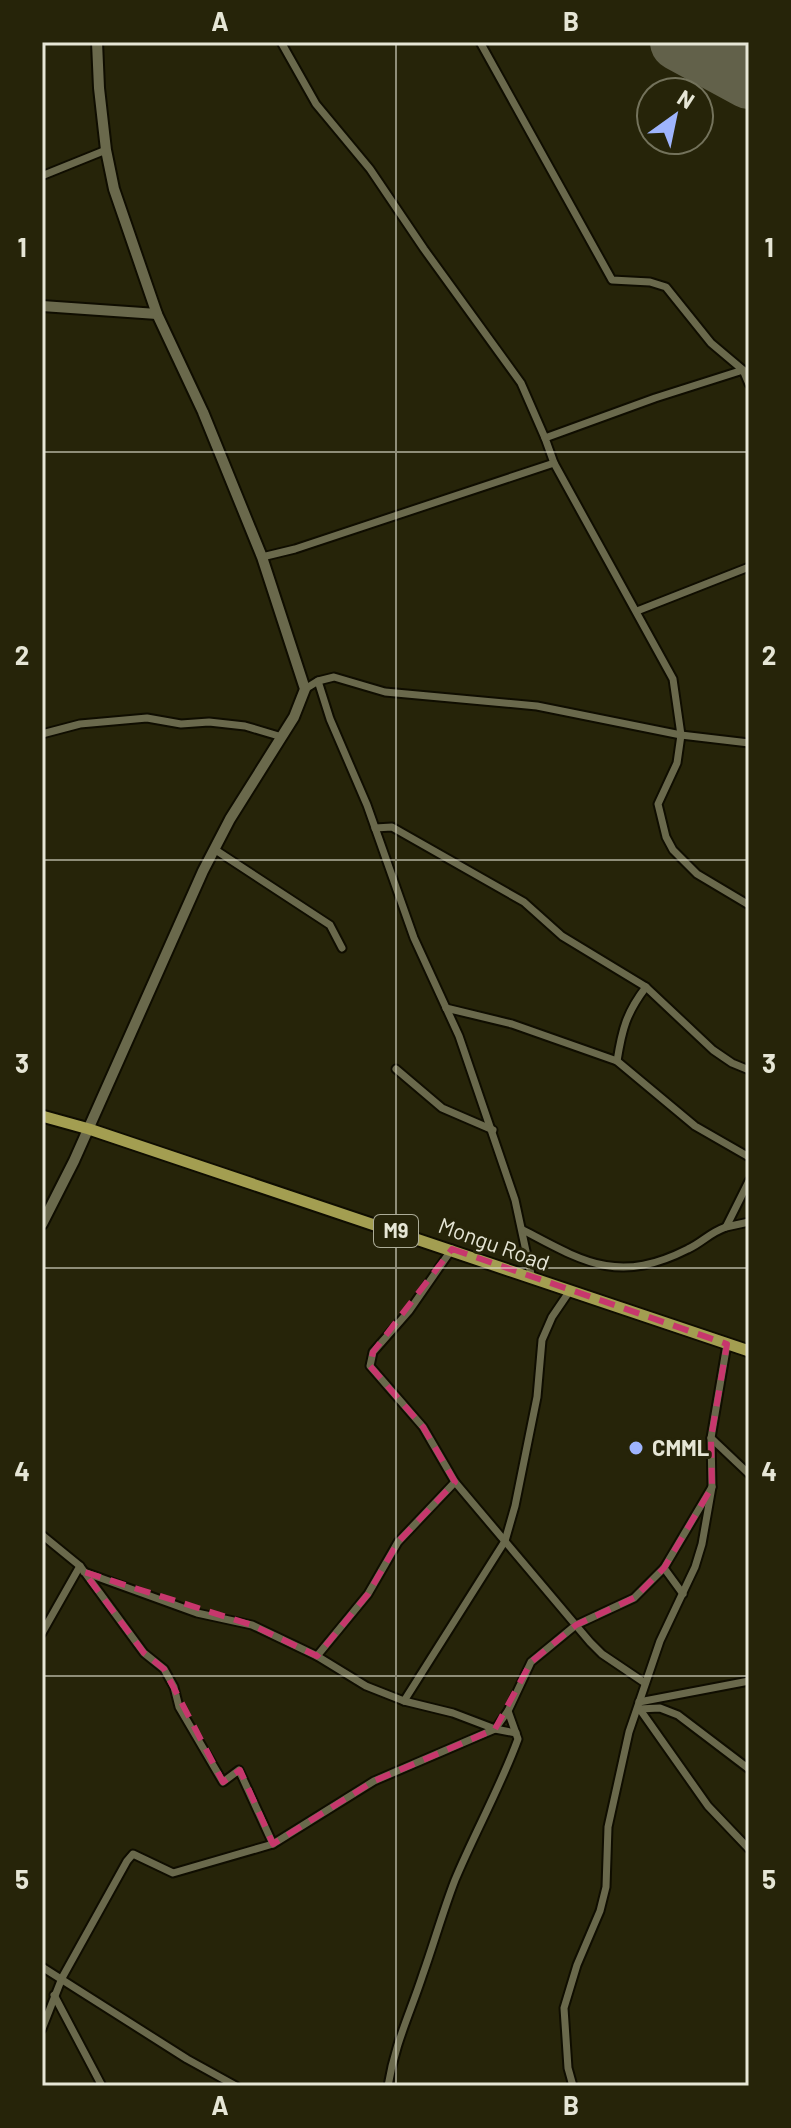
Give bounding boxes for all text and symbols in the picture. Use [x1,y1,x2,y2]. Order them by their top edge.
text: A [211,5,229,36]
text: B [563,5,579,36]
north arrow [635,76,715,156]
text: N [673,83,700,113]
text: 1 [17,231,27,262]
text: 1 [764,231,774,262]
text: 2 [15,639,29,670]
text: 2 [762,639,776,670]
text: 3 [15,1047,29,1078]
text: 3 [762,1047,776,1078]
street label: Mongu Road [435,1211,553,1275]
road number: M9 [374,1215,418,1247]
place label: CMML [652,1434,710,1460]
marker: CMML [627,1439,645,1457]
text: 4 [14,1455,30,1486]
text: 4 [761,1455,777,1486]
text: 5 [15,1863,29,1894]
text: 5 [762,1863,776,1894]
text: A [211,2089,229,2120]
text: B [563,2089,579,2120]

